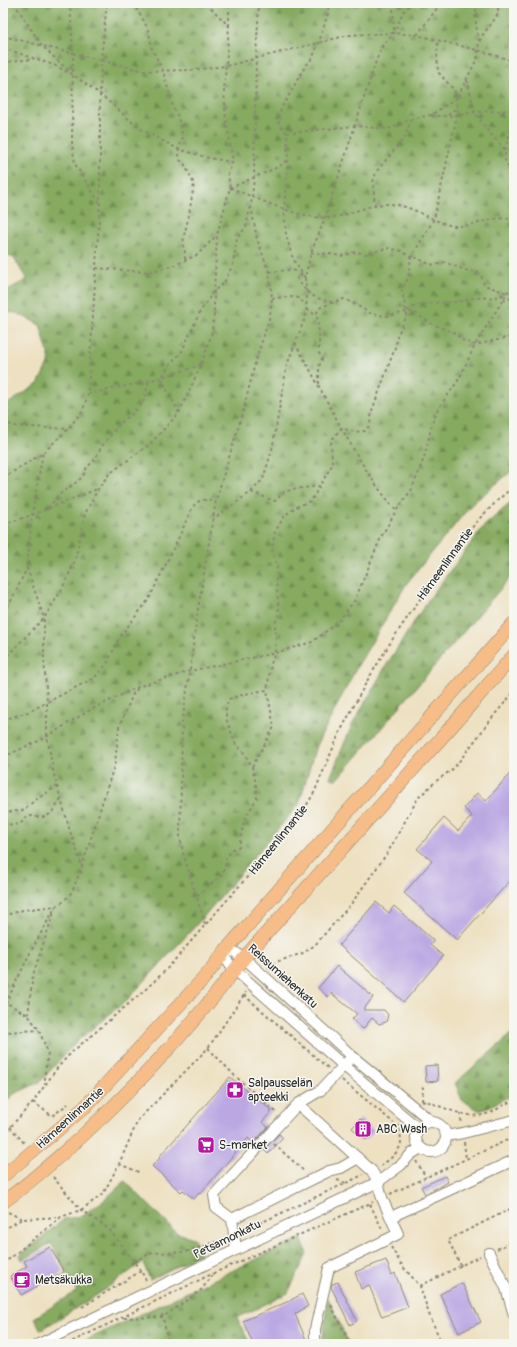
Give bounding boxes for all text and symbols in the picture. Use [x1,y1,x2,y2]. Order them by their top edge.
street label: Hämeenlinnantie [414,525,477,603]
street label: Hämeenlinnantie [246,802,311,878]
street label: Reissumiehenkatu [245,941,321,1012]
place label: Salpausselän apteekki [248,1076,313,1105]
pharmacy icon: Salpausselän apteekki [225,1080,245,1100]
street label: Hämeenlinnantie [34,1084,107,1153]
building icon: ABC Wash [353,1119,373,1139]
place label: ABC Wash [376,1122,427,1137]
supermarket icon: S-market [196,1135,216,1155]
place label: S-market [219,1138,268,1153]
street label: Petsamonkatu [191,1217,263,1262]
cafe icon: Metsäkukka [12,1270,32,1290]
place label: Metsäkukka [35,1273,93,1288]

